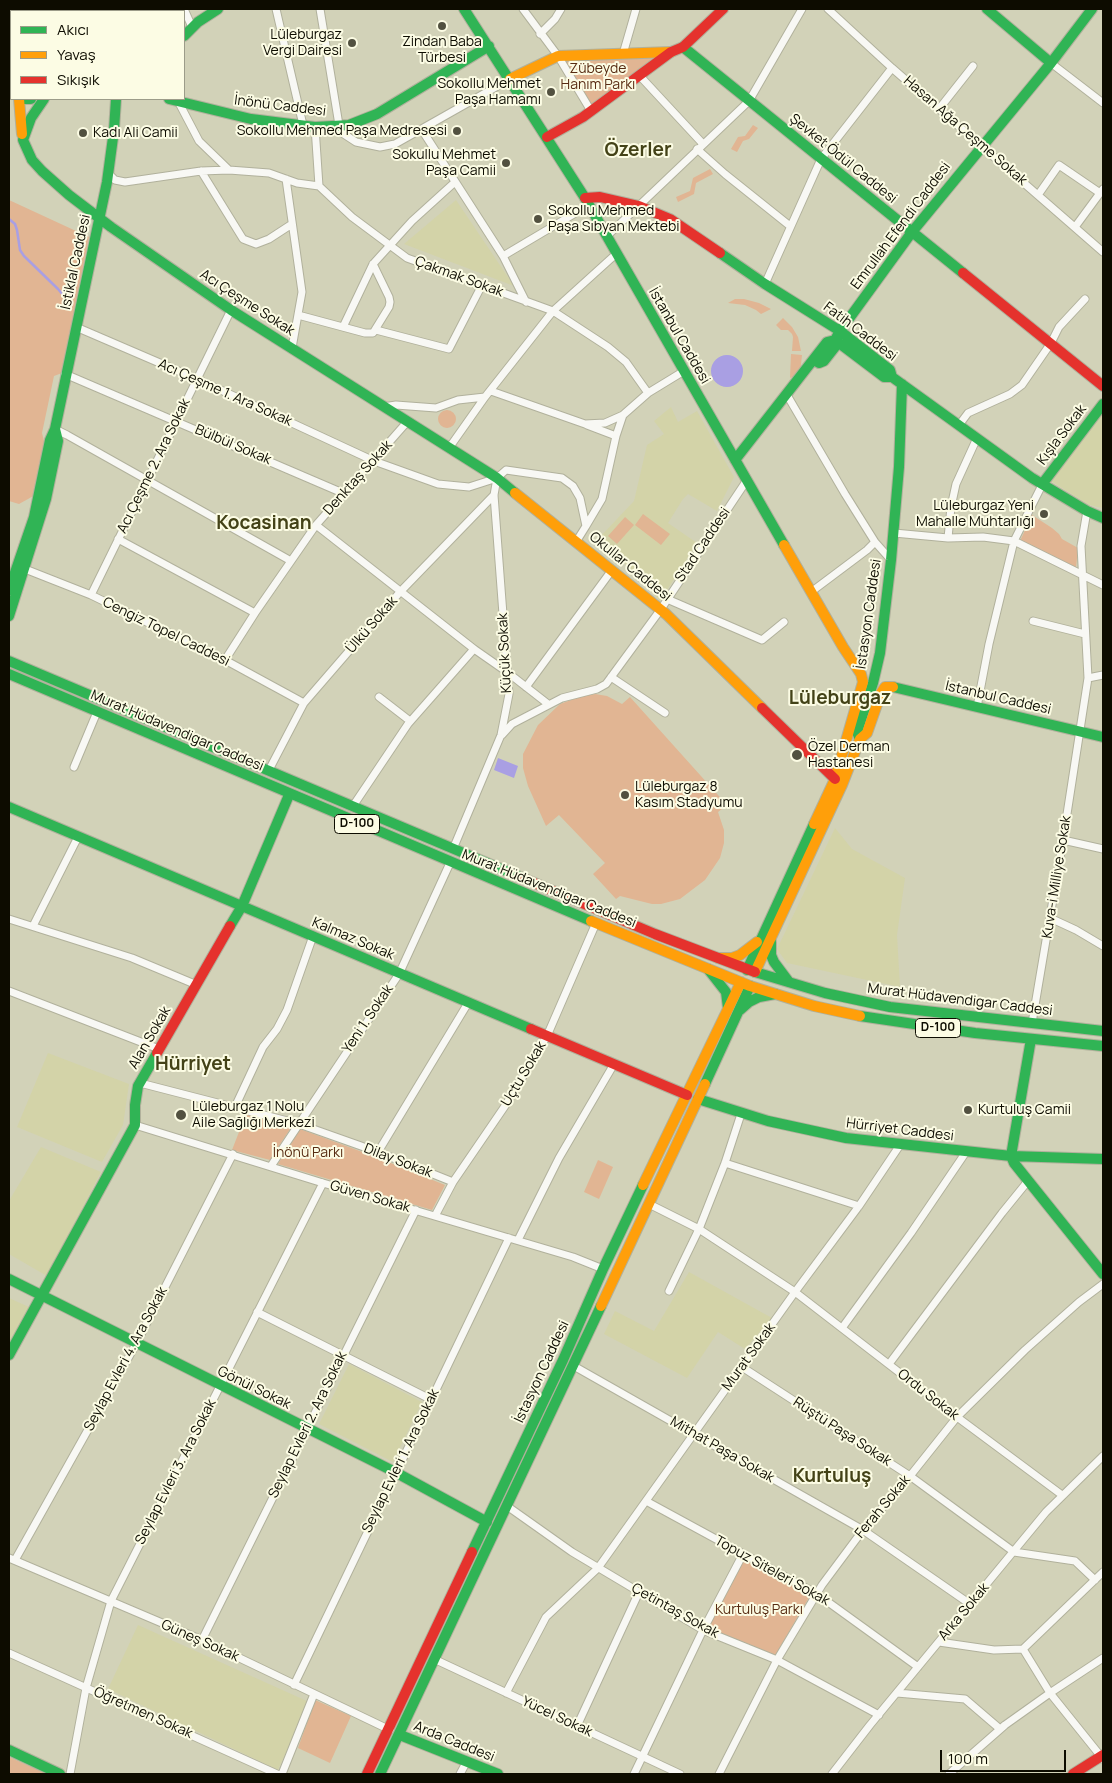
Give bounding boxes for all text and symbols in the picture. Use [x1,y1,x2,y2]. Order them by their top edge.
legend [10,10,185,100]
text: Akıcı [57,19,89,40]
marker: Zindan Baba Türbesi [436,20,448,32]
place label: Lüleburgaz Vergi Dairesi [263,27,342,59]
place label: Zindan Baba Türbesi [402,34,482,66]
marker: Lüleburgaz Vergi Dairesi [346,37,358,49]
text: Yavaş [57,44,96,65]
park label: Zübeyde Hanım Parkı [561,61,635,94]
text: Sıkışık [57,69,100,90]
street label: Hasan Ağa Çeşme Sokak [900,73,1030,189]
place label: Sokollu Mehmet Paşa Hamamı [437,76,541,108]
marker: Sokollu Mehmet Paşa Hamamı [545,86,557,98]
street label: İnönü Caddesi [233,92,327,120]
street label: Şevket Ödül Caddesi [786,111,900,207]
place label: Sokollu Mehmed Paşa Medresesi [237,123,447,139]
place label: Kadı Ali Camii [93,125,178,141]
marker: Sokollu Mehmed Paşa Medresesi [451,125,463,137]
marker: Kadı Ali Camii [77,127,89,139]
district label: Özerler [605,140,671,162]
place label: Sokullu Mehmet Paşa Camii [392,147,496,180]
marker: Sokullu Mehmet Paşa Camii [500,157,512,169]
street label: Emrullah Efendi Caddesi [848,159,954,293]
place label: Sokollu Mehmed Paşa Sıbyan Mektebi [548,203,680,236]
street label: İstiklal Caddesi [58,213,94,311]
marker: Sokollu Mehmed Paşa Sıbyan Mektebi [532,213,544,225]
street label: Çakmak Sokak [413,253,505,301]
street label: Acı Çeşme Sokak [197,266,297,340]
street label: İstanbul Caddesi [645,285,713,387]
street label: Fatih Caddesi [820,299,900,365]
street label: Acı Çeşme 1. Ara Sokak [155,356,295,430]
street label: Acı Çeşme 2. Ara Sokak [114,396,194,536]
street label: Kışla Sokak [1034,401,1090,469]
street label: Bülbül Sokak [192,421,274,469]
street label: Denktaş Sokak [320,437,396,519]
place label: Lüleburgaz Yeni Mahalle Muhtarlığı [916,498,1034,530]
street label: Stad Caddesi [672,505,734,585]
marker: Lüleburgaz Yeni Mahalle Muhtarlığı [1038,508,1050,520]
district label: Kocasinan [216,513,312,535]
street label: Okullar Caddesi [586,529,674,605]
street label: İstasyon Caddesi [853,558,885,670]
street label: Ülkü Sokak [343,593,401,657]
street label: Cengiz Topel Caddesi [100,594,232,670]
street label: Küçük Sokak [495,612,515,694]
street label: İstanbul Caddesi [943,678,1053,718]
street label: Murat Hüdavendigar Caddesi [88,687,266,775]
district label: Lüleburgaz [789,688,891,710]
place label: Özel Derman Hastanesi [808,739,890,772]
marker: Özel Derman Hastanesi [790,748,804,762]
place label: Lüleburgaz 8 Kasım Stadyumu [635,779,743,812]
marker: Lüleburgaz 8 Kasım Stadyumu [619,789,631,801]
road number: D-100 [334,814,380,834]
street label: Kuva-i Milliye Sokak [1039,814,1075,940]
street label: Murat Hüdavendigar Caddesi [459,846,639,932]
street label: Kalmaz Sokak [309,914,397,964]
street label: Murat Hüdavendigar Caddesi [866,980,1054,1020]
street label: Yeni 1. Sokak [339,982,397,1056]
street label: Alan Sokak [125,1004,175,1072]
road number: D-100 [916,1018,960,1038]
street label: Uçtu Sokak [498,1038,550,1110]
district label: Hürriyet [155,1054,231,1076]
place label: Lüleburgaz 1 Nolu Aile Sağlığı Merkezi [192,1099,315,1132]
place label: Kurtuluş Camii [978,1102,1071,1118]
marker: Kurtuluş Camii [962,1104,974,1116]
marker: Lüleburgaz 1 Nolu Aile Sağlığı Merkezi [174,1108,188,1122]
street label: Hürriyet Caddesi [845,1115,955,1145]
street label: Dilay Sokak [361,1140,435,1182]
park label: İnönü Parkı [273,1145,343,1161]
street label: Güven Sokak [328,1178,412,1216]
street label: Seylap Evleri 4. Ara Sokak [81,1284,171,1434]
street label: İstasyon Caddesi [511,1318,573,1426]
street label: Murat Sokak [719,1320,779,1394]
street label: Seylap Evleri 2. Ara Sokak [265,1349,351,1501]
street label: Gönül Sokak [215,1363,293,1413]
street label: Ordu Sokak [894,1366,962,1424]
street label: Seylap Evleri 1. Ara Sokak [359,1386,443,1536]
street label: Rüştü Paşa Sokak [790,1394,894,1470]
street label: Seylap Evleri 3. Ara Sokak [132,1397,220,1547]
street label: Mithat Paşa Sokak [667,1413,777,1487]
district label: Kurtuluş [793,1466,871,1488]
street label: Ferah Sokak [852,1472,914,1542]
street label: Topuz Siteleri Sokak [712,1532,832,1610]
street label: Çetintaş Sokak [628,1580,722,1642]
street label: Arka Sokak [935,1580,993,1644]
park label: Kurtuluş Parkı [715,1602,803,1618]
street label: Güneş Sokak [159,1616,241,1666]
street label: Öğretmen Sokak [91,1684,195,1742]
street label: Yücel Sokak [519,1693,595,1741]
street label: Arda Caddesi [411,1718,497,1766]
scale bar [942,1740,1068,1772]
text: 100 m [948,1748,988,1769]

